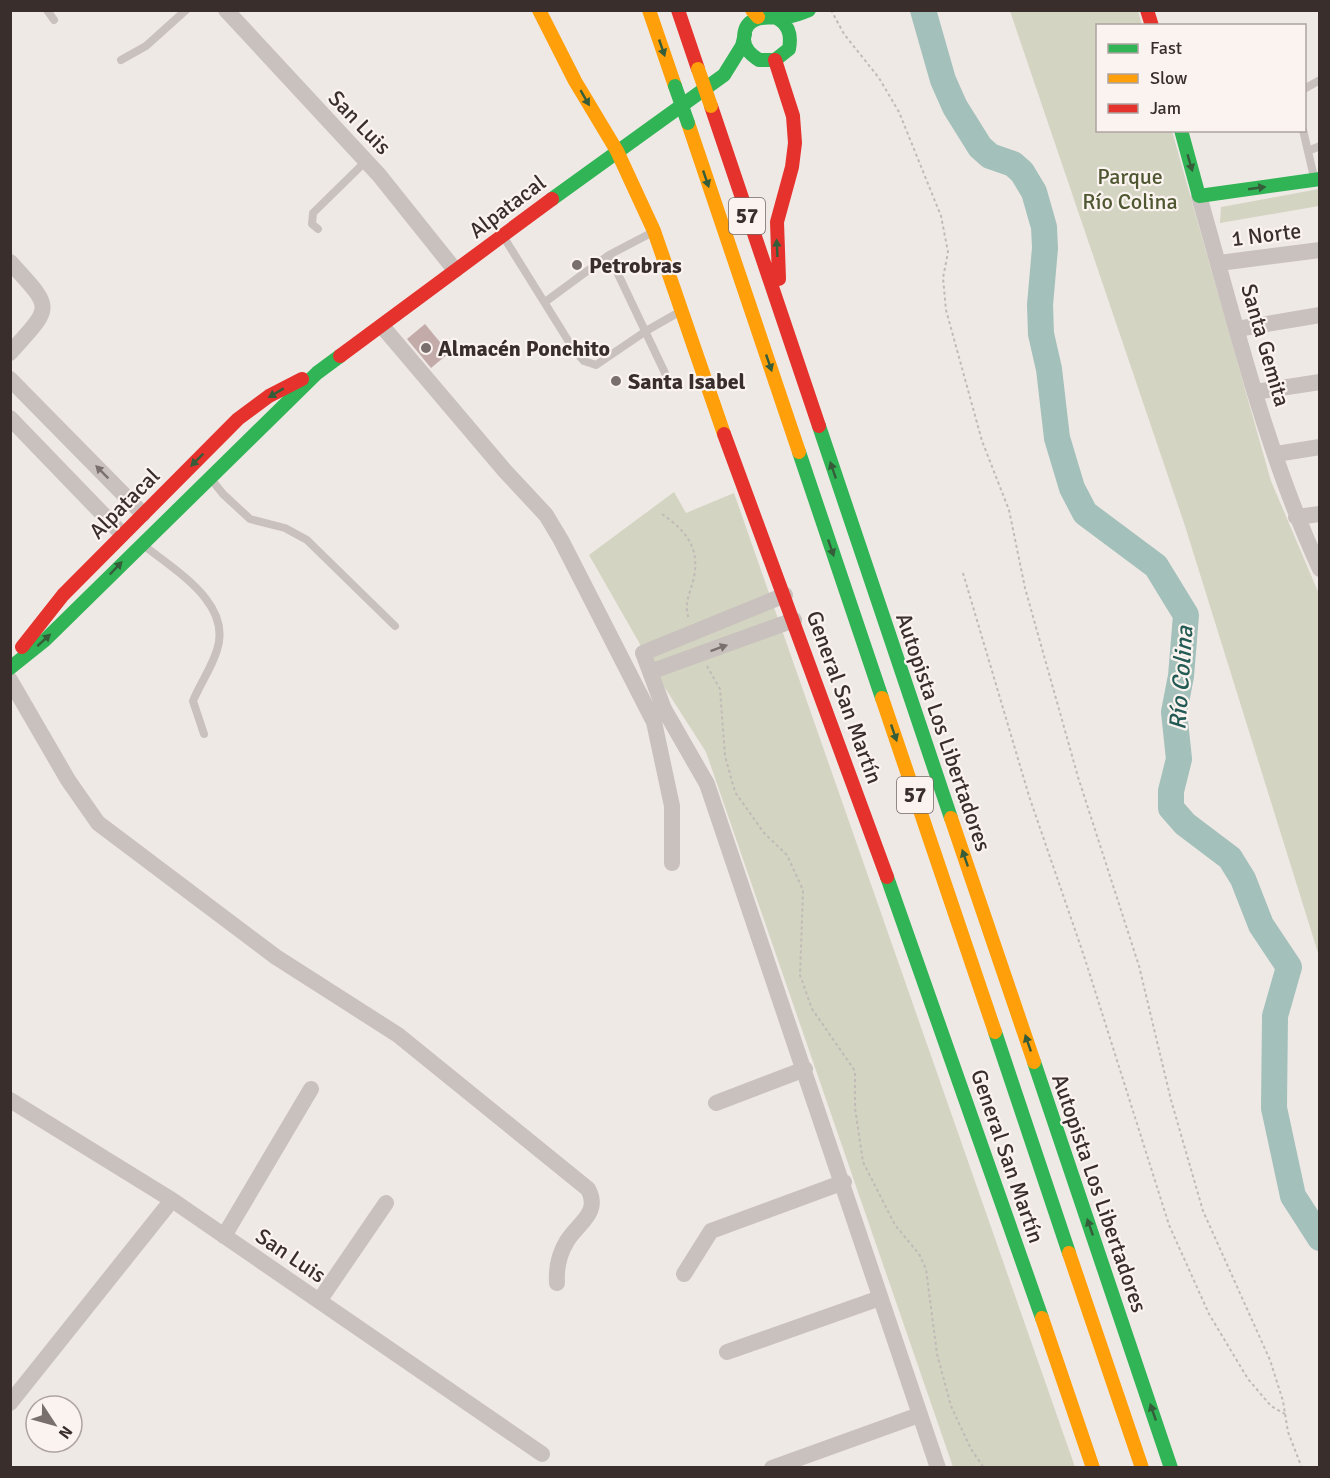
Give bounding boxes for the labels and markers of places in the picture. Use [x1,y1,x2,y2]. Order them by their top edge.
place label: Petrobras [589,252,682,279]
marker: Petrobras [570,258,584,272]
place label: Almacén Ponchito [438,335,610,362]
marker: Almacén Ponchito [419,341,433,355]
place label: Santa Isabel [628,368,746,395]
marker: Santa Isabel [609,374,623,388]

